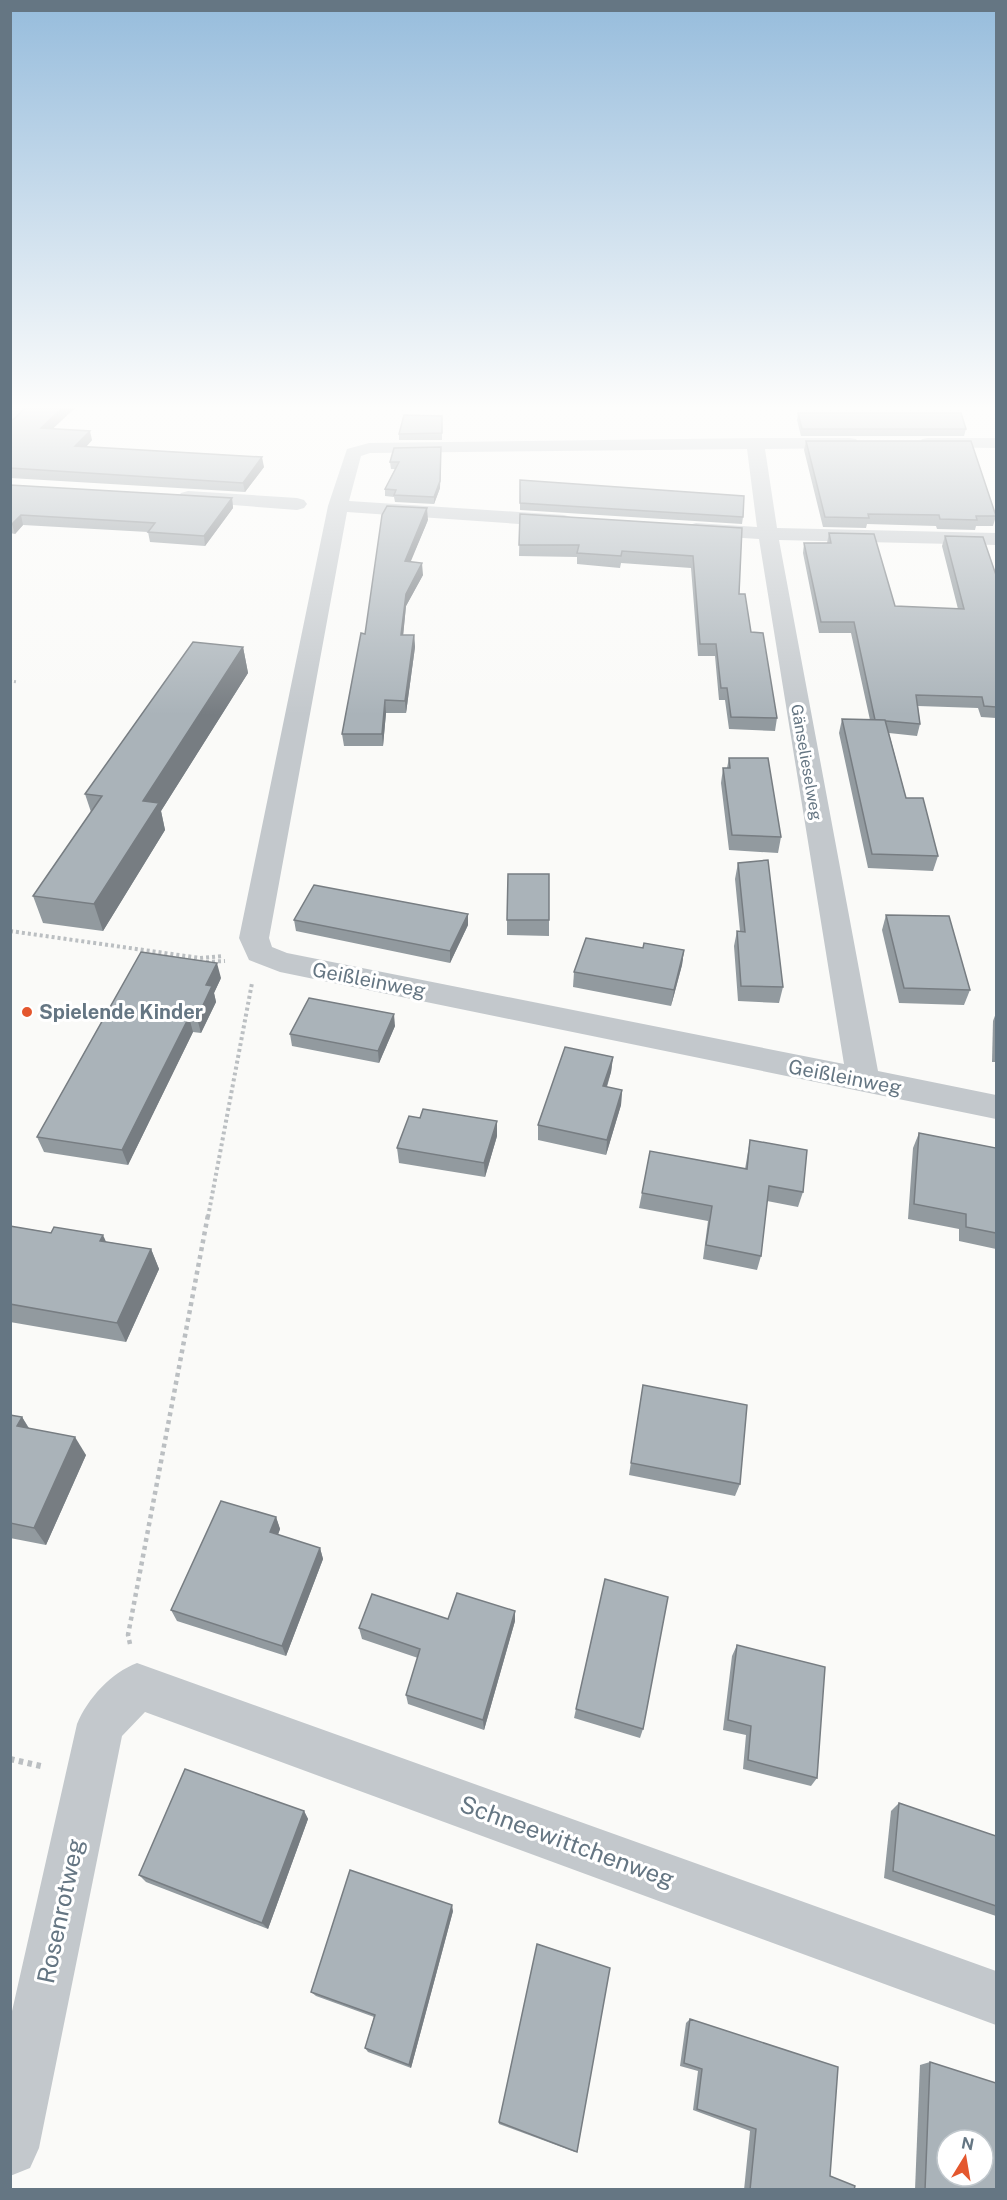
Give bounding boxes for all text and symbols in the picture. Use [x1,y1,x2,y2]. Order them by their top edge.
street label: Gänselieselweg [787,703,826,822]
street label: Geißleinweg [310,957,428,1003]
place label: Spielende Kinder [39,1000,203,1024]
marker: Spielende Kinder [20,1005,34,1019]
street label: Geißleinweg [786,1054,904,1100]
street label: Schneewittchenweg [456,1789,678,1893]
street label: Rosenrotweg [31,1836,89,1986]
north arrow [935,2128,995,2188]
text: N [960,2133,976,2154]

